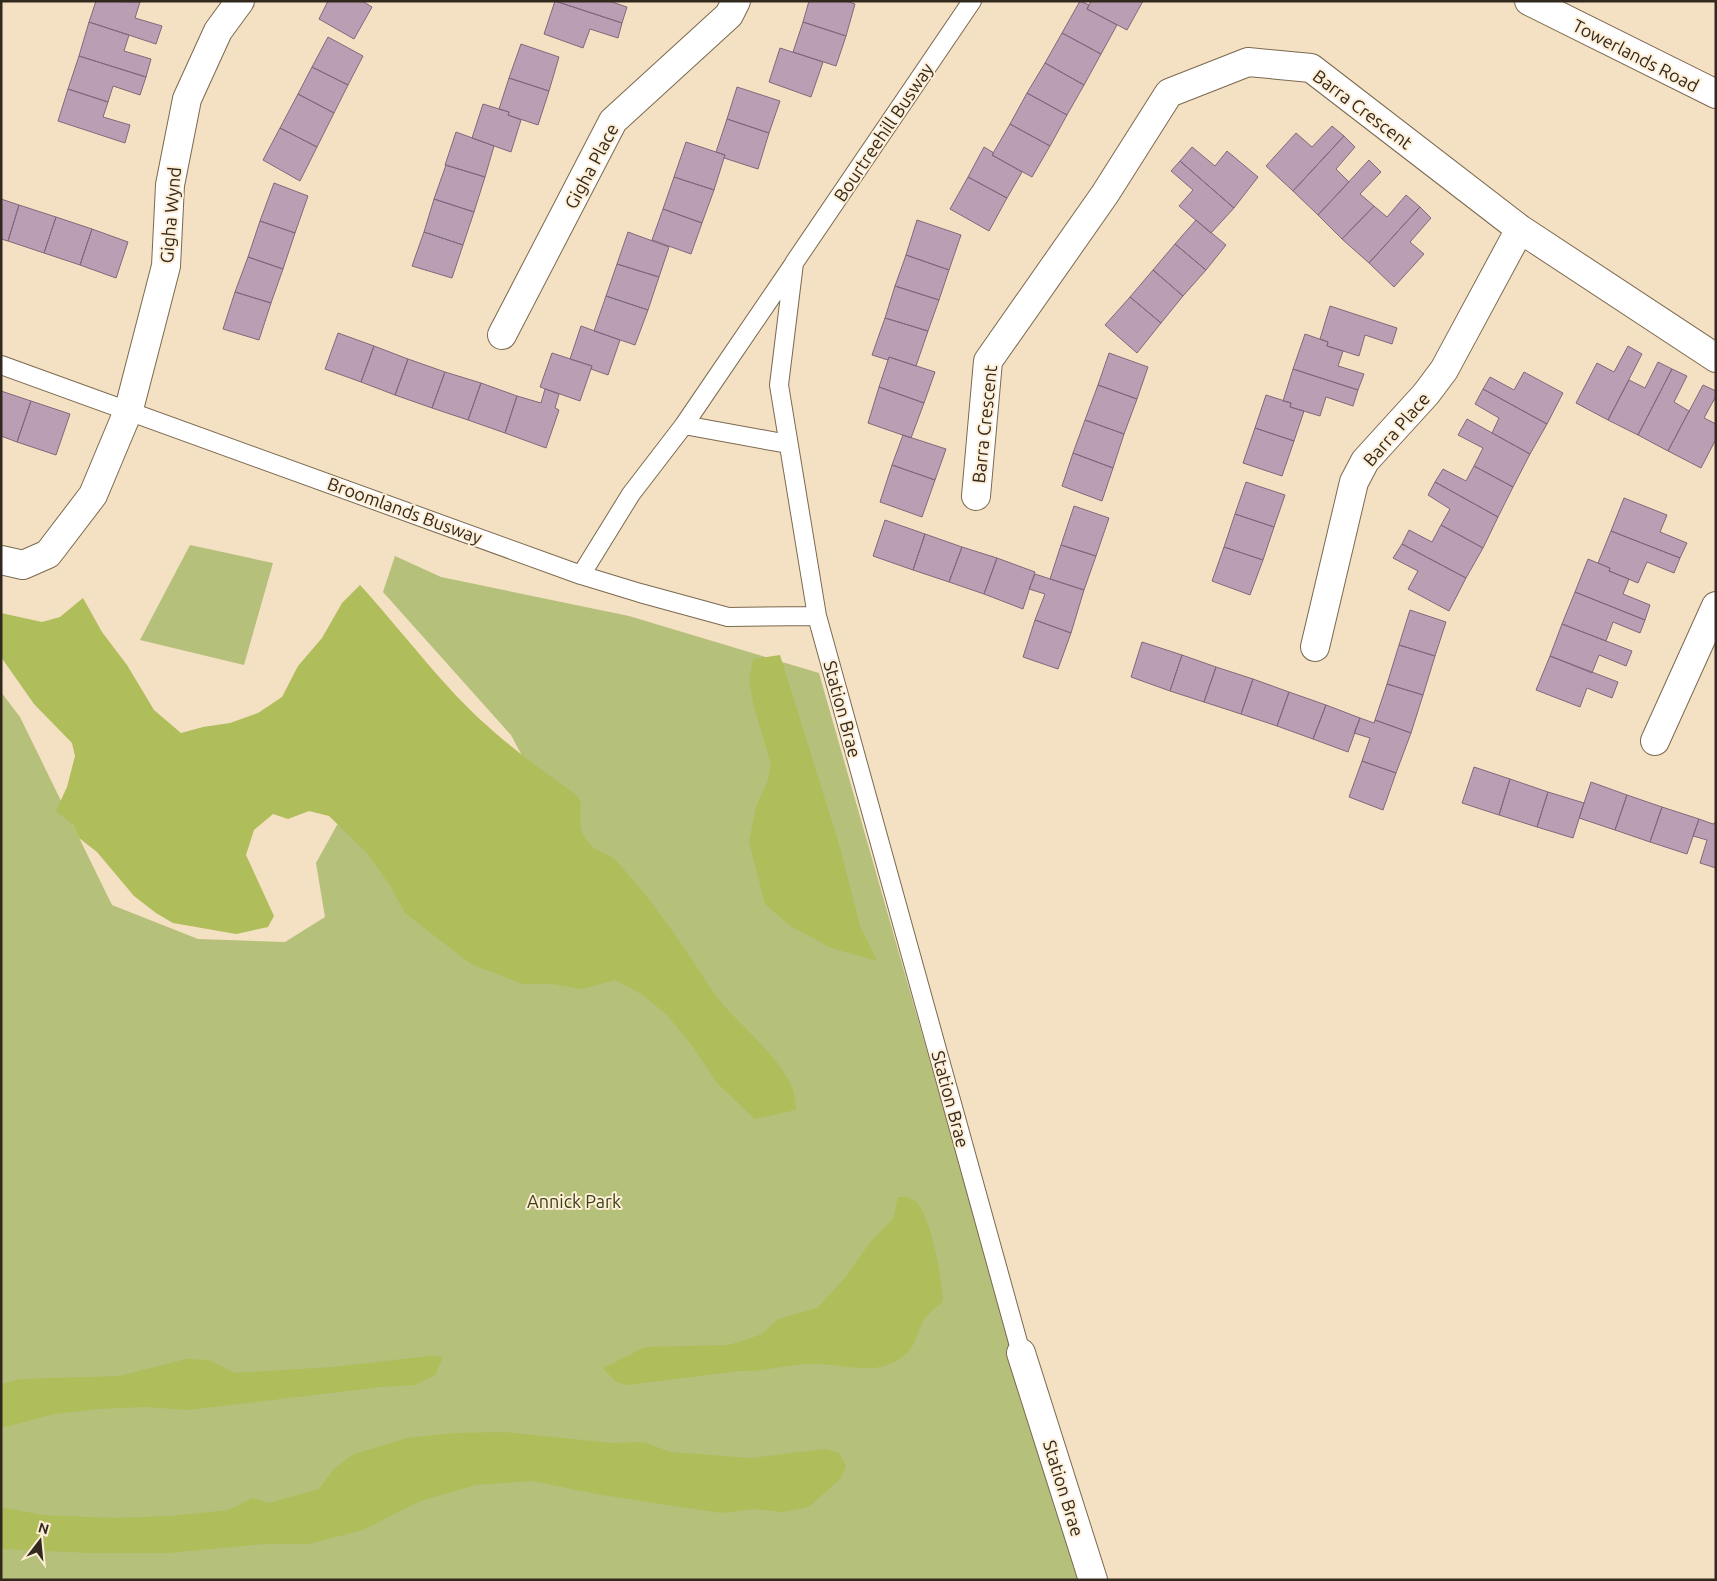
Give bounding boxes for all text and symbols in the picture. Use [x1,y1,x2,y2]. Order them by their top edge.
street label: Towerlands Road [1570,15,1702,95]
street label: Bourtreehill Busway [829,59,937,205]
street label: Barra Crescent [1310,65,1416,153]
street label: Gigha Place [560,120,622,212]
street label: Gigha Wynd [156,166,184,264]
street label: Barra Crescent [968,364,1000,484]
street label: Barra Place [1359,388,1433,470]
street label: Broomlands Busway [325,473,485,547]
street label: Station Brae [820,658,866,760]
street label: Station Brae [928,1048,974,1150]
park label: Annick Park [527,1191,621,1211]
street label: Station Brae [1040,1437,1088,1539]
north arrow [15,1516,65,1566]
text: N [36,1519,51,1538]

